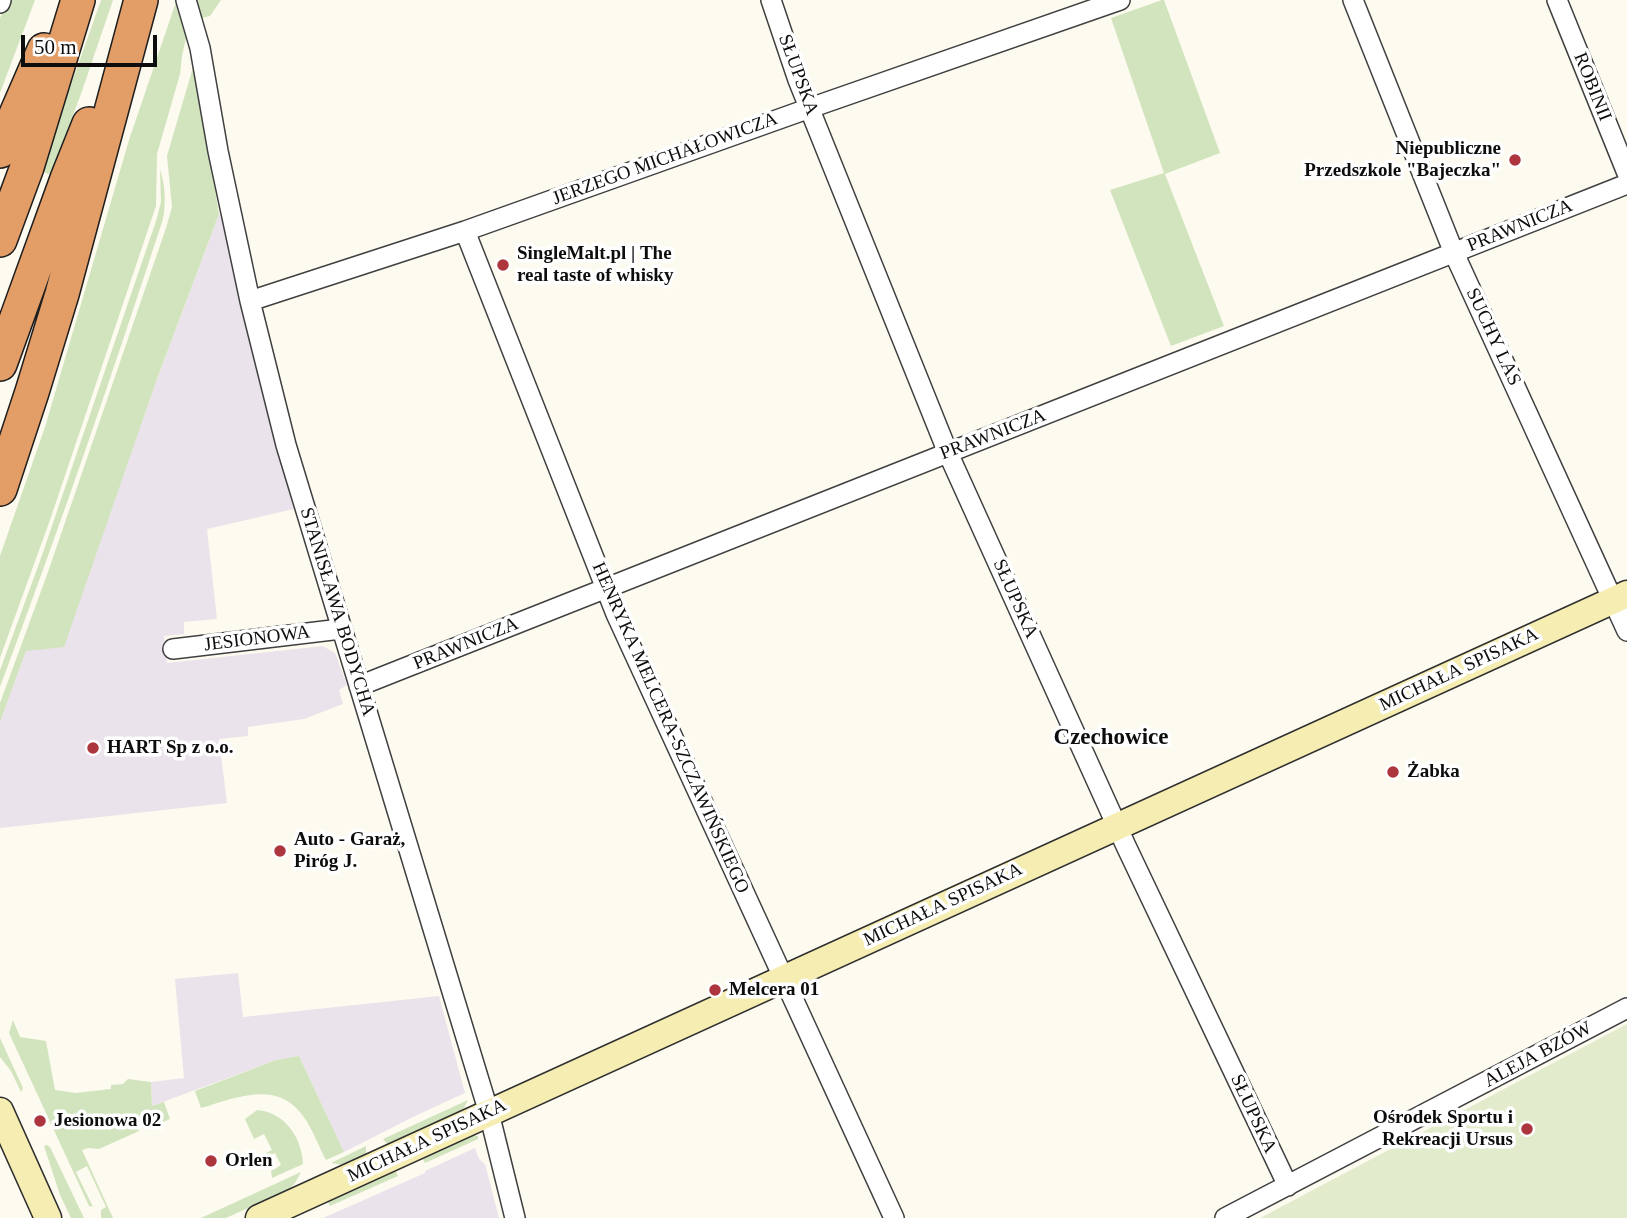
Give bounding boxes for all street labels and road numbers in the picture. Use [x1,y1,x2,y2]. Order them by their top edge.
street label: SŁUPSKA [773,31,823,119]
street label: ROBINII [1568,49,1616,125]
street label: JERZEGO MICHAŁOWICZA [549,108,781,210]
street label: PRAWNICZA [1464,195,1576,257]
street label: SUCHY LAS [1460,285,1526,389]
street label: PRAWNICZA [937,404,1049,466]
street label: STANISŁAWA BODYCHA [294,505,380,719]
street label: SŁUPSKA [987,556,1043,642]
street label: HENRYKA MELCERA-SZCZAWIŃSKIEGO [586,559,754,897]
street label: PRAWNICZA [410,613,522,675]
street label: JESIONOWA [203,621,311,657]
street label: MICHAŁA SPISAKA [1376,623,1542,717]
street label: MICHAŁA SPISAKA [860,858,1026,952]
street label: ALEJA BZÓW [1480,1017,1596,1093]
street label: SŁUPSKA [1225,1071,1281,1157]
street label: MICHAŁA SPISAKA [344,1094,510,1188]

